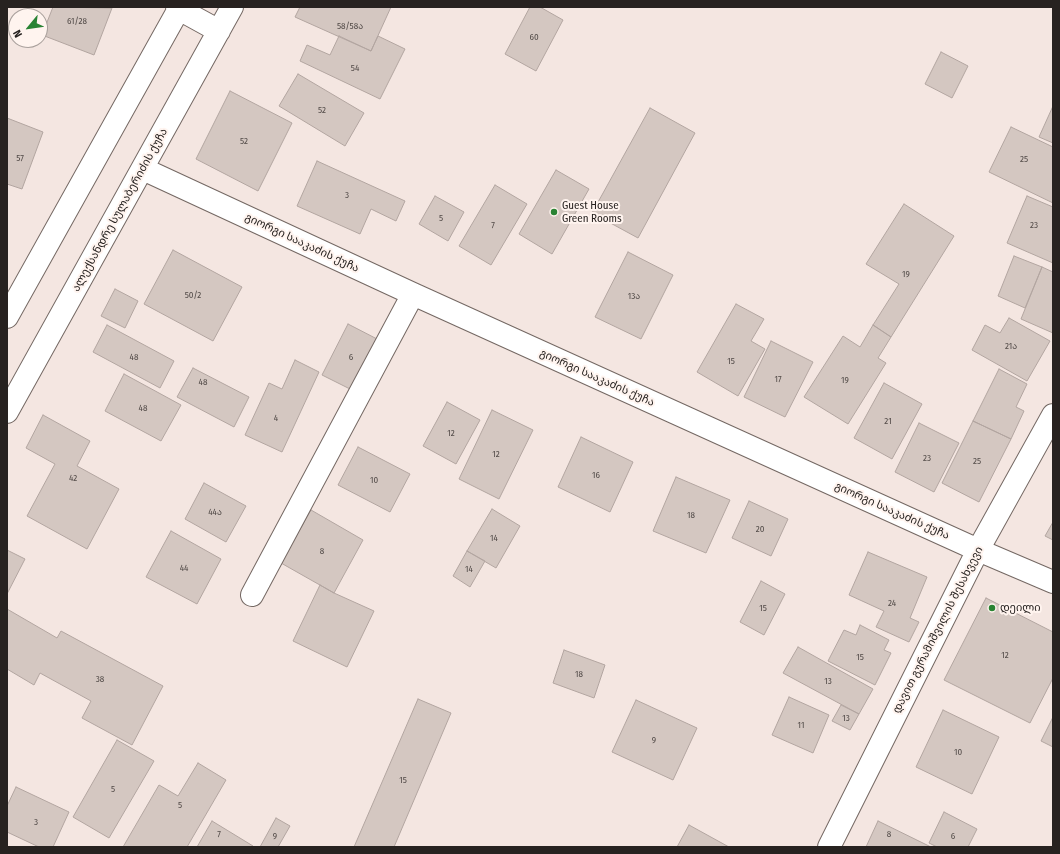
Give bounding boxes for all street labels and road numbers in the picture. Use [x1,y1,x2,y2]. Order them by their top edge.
street label: ალექსანდრე სულაბერიძის ქუჩა [69,126,171,294]
street label: გიორგი სააკაძის ქუჩა [243,211,361,275]
street label: გიორგი სააკაძის ქუჩა [538,347,656,409]
street label: გიორგი სააკაძის ქუჩა [833,480,951,542]
street label: დავით გურამიშვილის შესახვევი [890,544,986,716]

